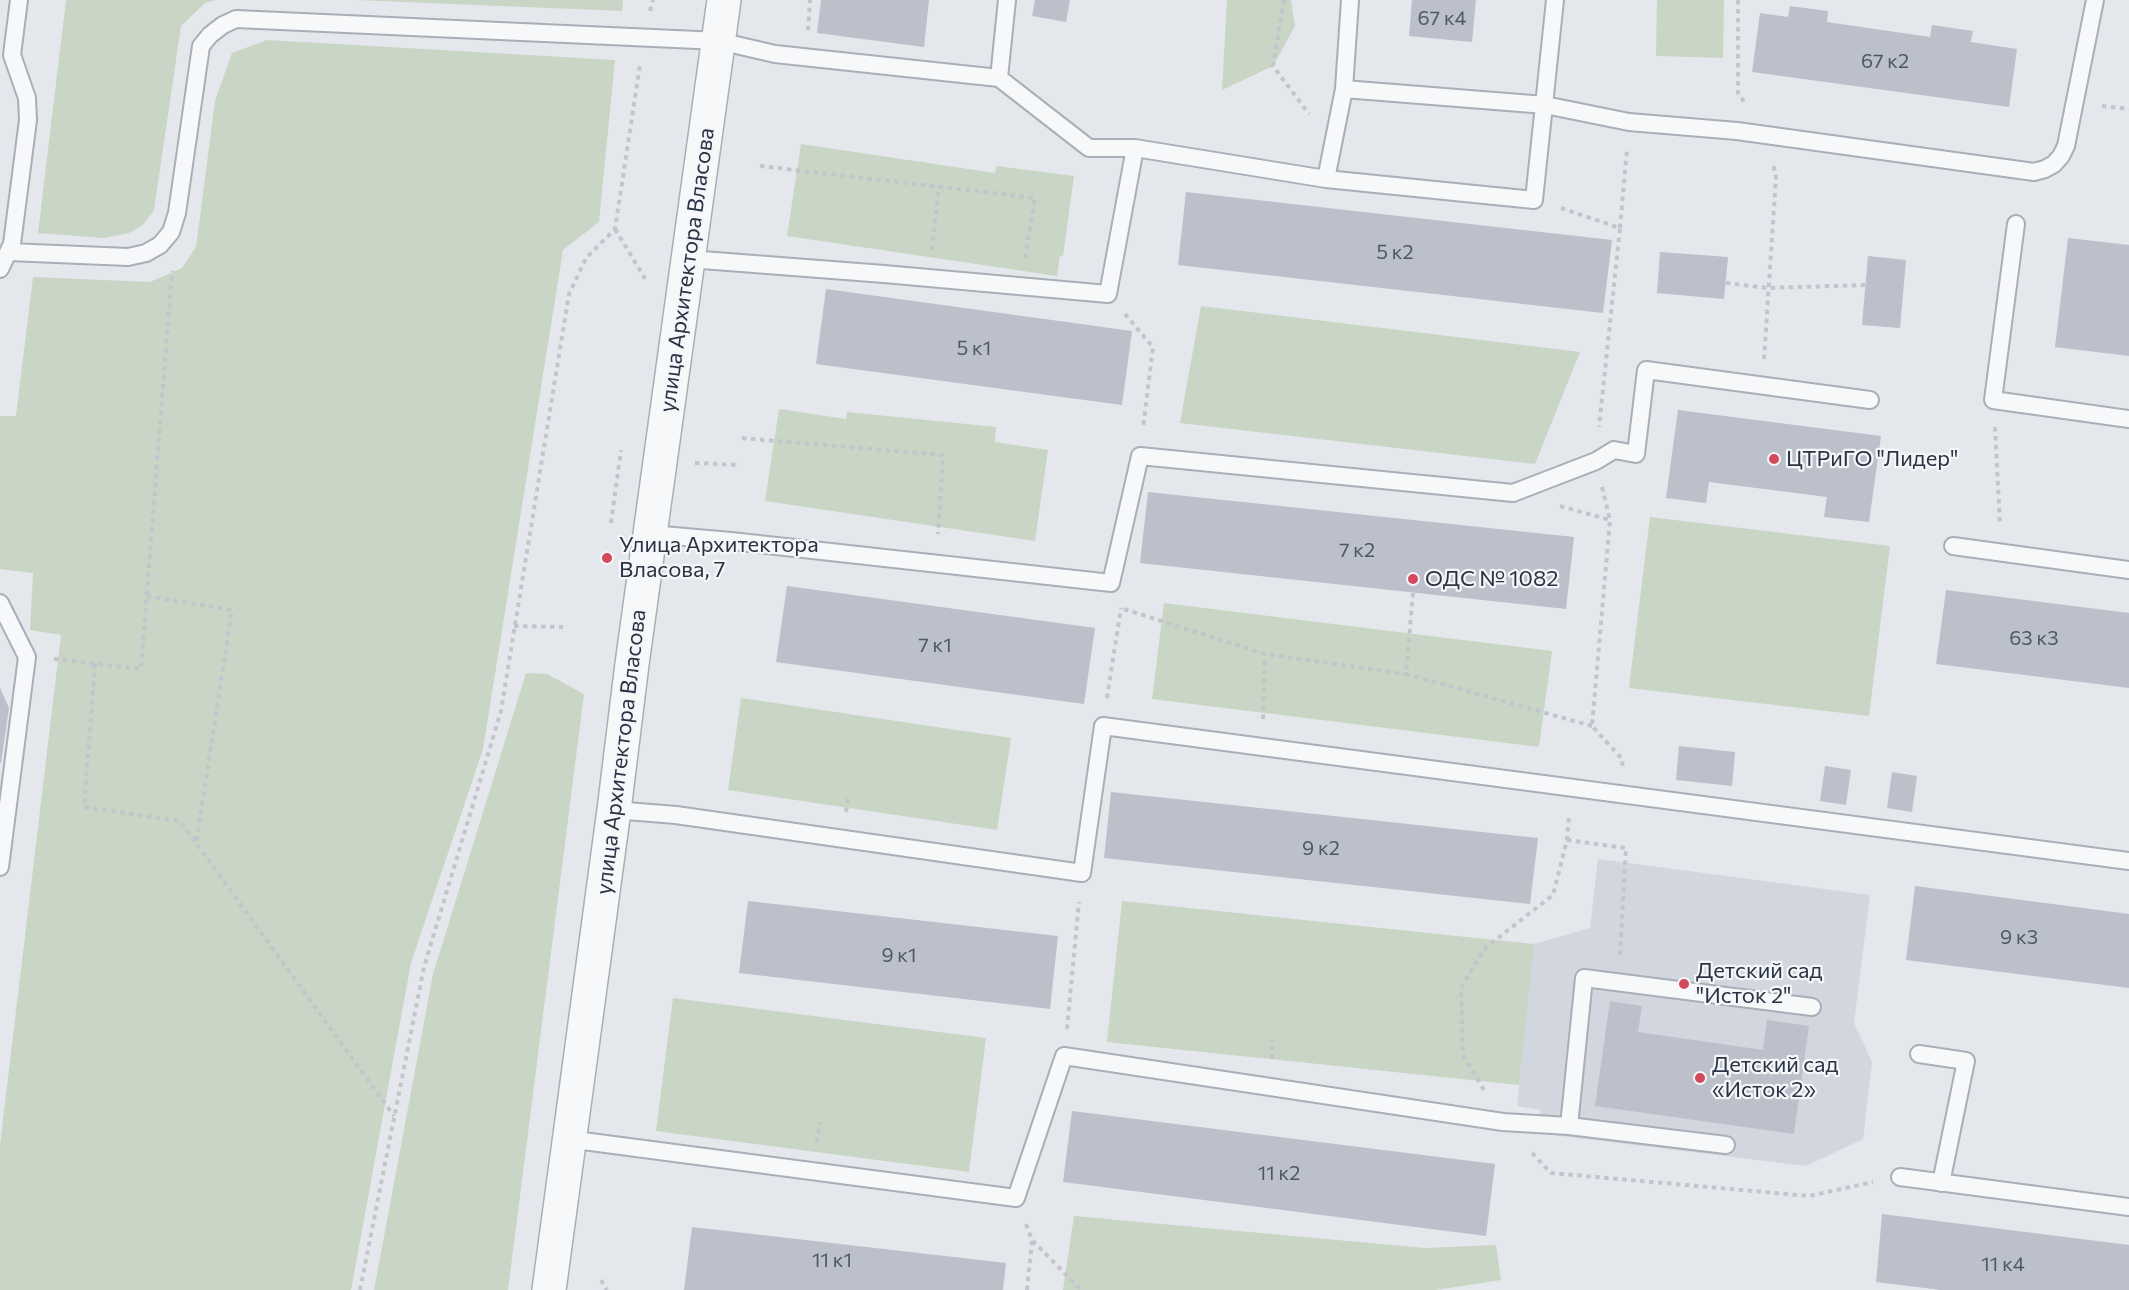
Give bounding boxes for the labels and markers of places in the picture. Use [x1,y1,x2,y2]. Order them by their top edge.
place label: ЦТРиГО "Лидер" [1786,446,1958,472]
marker: ЦТРиГО "Лидер" [1767,452,1781,466]
place label: Улица Архитектора Власова, 7 [619,532,819,584]
marker: Улица Архитектора Власова, 7 [600,551,614,565]
place label: ОДС № 1082 [1425,566,1558,592]
marker: ОДС № 1082 [1406,572,1420,586]
place label: Детский сад "Исток 2" [1696,958,1822,1010]
marker: Детский сад "Исток 2" [1677,977,1691,991]
place label: Детский сад «Исток 2» [1712,1052,1838,1104]
marker: Детский сад «Исток 2» [1693,1071,1707,1085]

